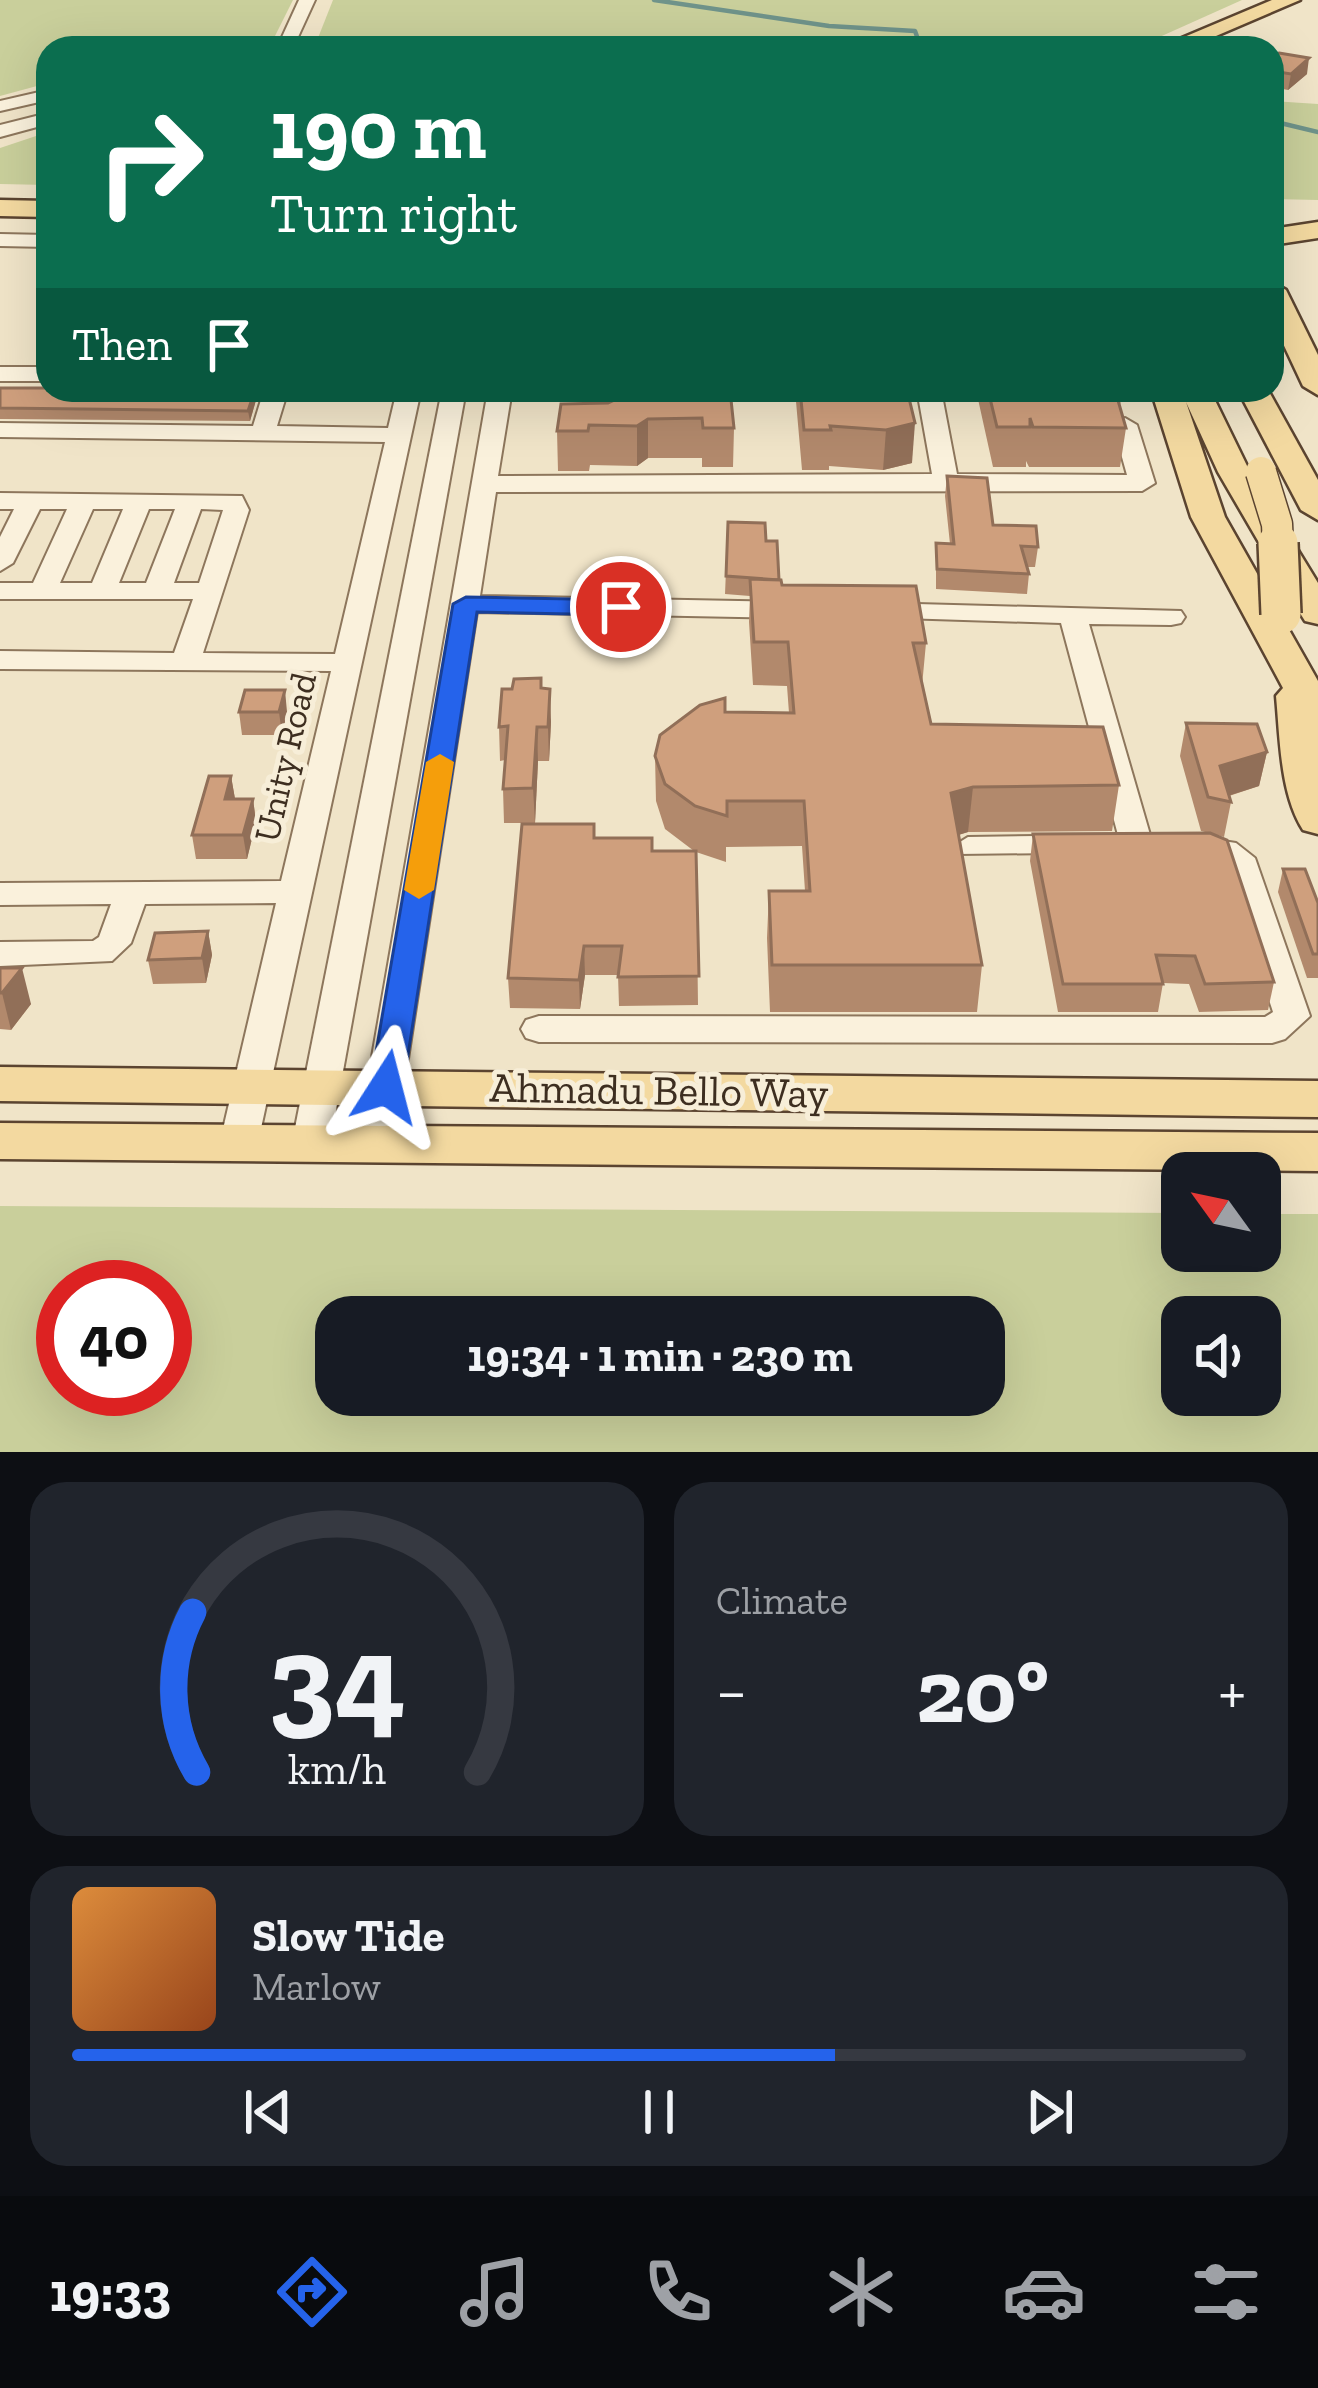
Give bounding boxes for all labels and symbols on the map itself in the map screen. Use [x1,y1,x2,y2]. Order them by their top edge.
pin [570,556,672,658]
street label: Unity Road [245,668,325,846]
position arrow [323,1024,449,1150]
street label: Ahmadu Bello Way [489,1062,829,1118]
north arrow [1161,1152,1281,1272]
speed limit sign: 40 [36,1260,192,1416]

